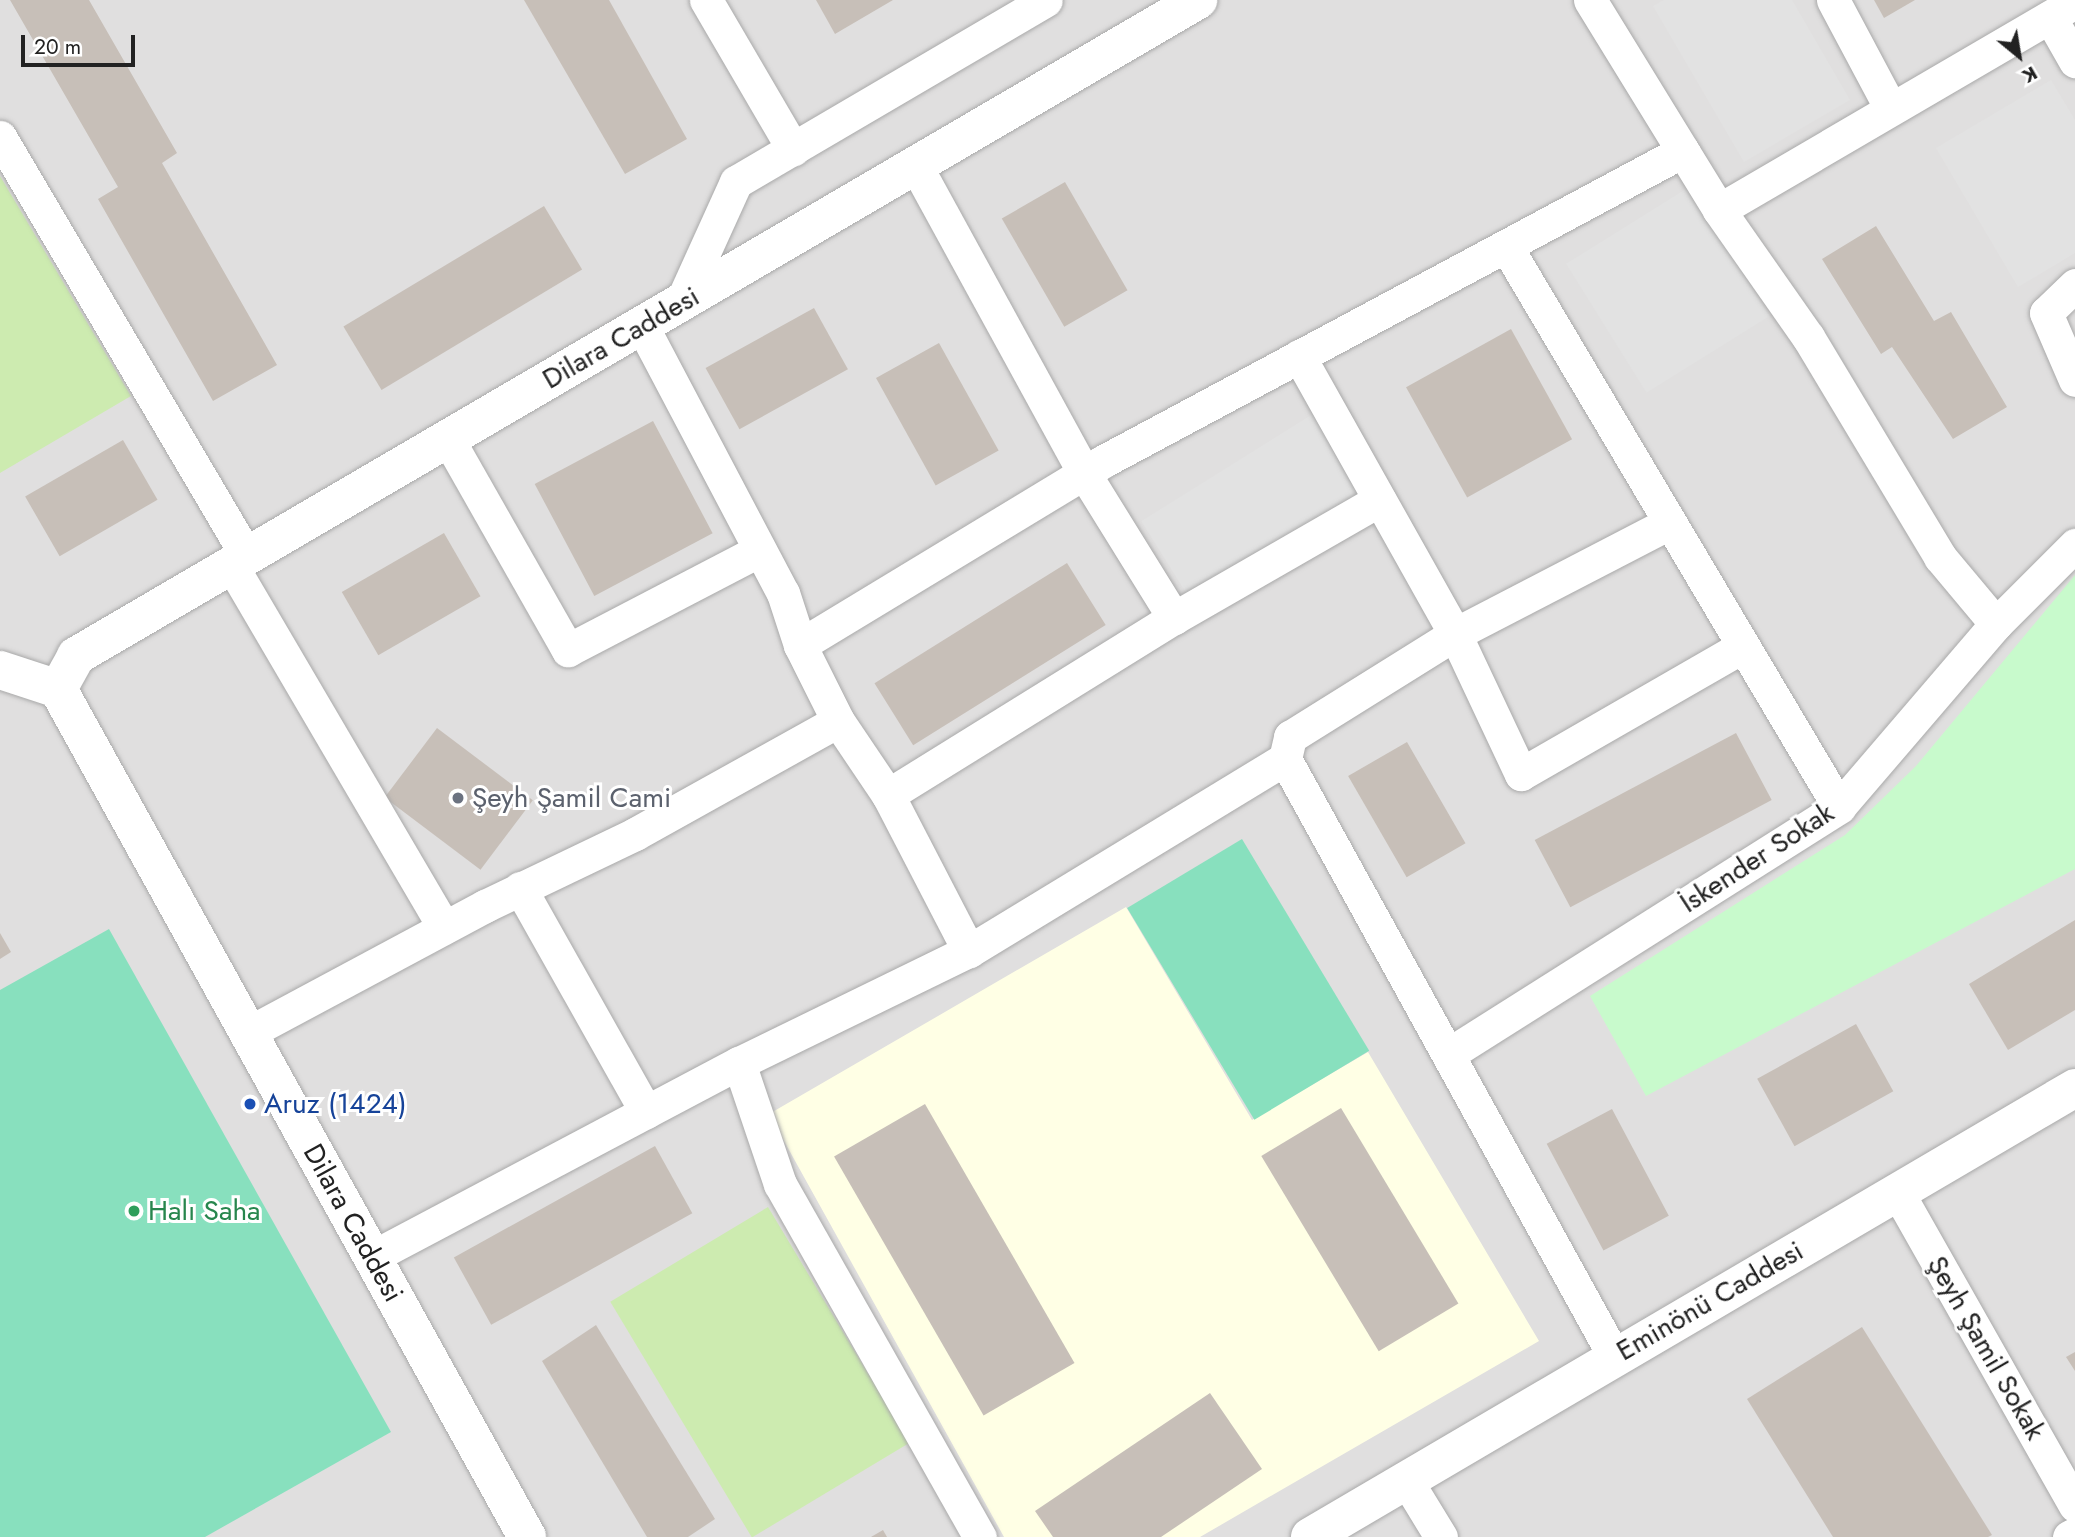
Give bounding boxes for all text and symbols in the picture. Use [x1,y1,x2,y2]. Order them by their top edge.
scale bar [24,21,138,65]
north arrow [1984,21,2054,91]
text: 20 m [34,32,81,62]
text: K [2017,60,2042,90]
street label: Dilara Caddesi [537,280,705,396]
place label: Şeyh Şamil Cami [472,781,671,815]
marker: Şeyh Şamil Cami [450,790,466,806]
street label: İskender Sokak [1674,796,1840,920]
place label: Aruz (1424) [264,1087,407,1121]
marker: Aruz (1424) [242,1096,258,1112]
street label: Dilara Caddesi [296,1138,410,1308]
place label: Halı Saha [148,1194,261,1228]
marker: Halı Saha [126,1203,142,1219]
street label: Eminönü Caddesi [1611,1234,1809,1368]
street label: Şeyh Şamil Sokak [1920,1250,2052,1446]

